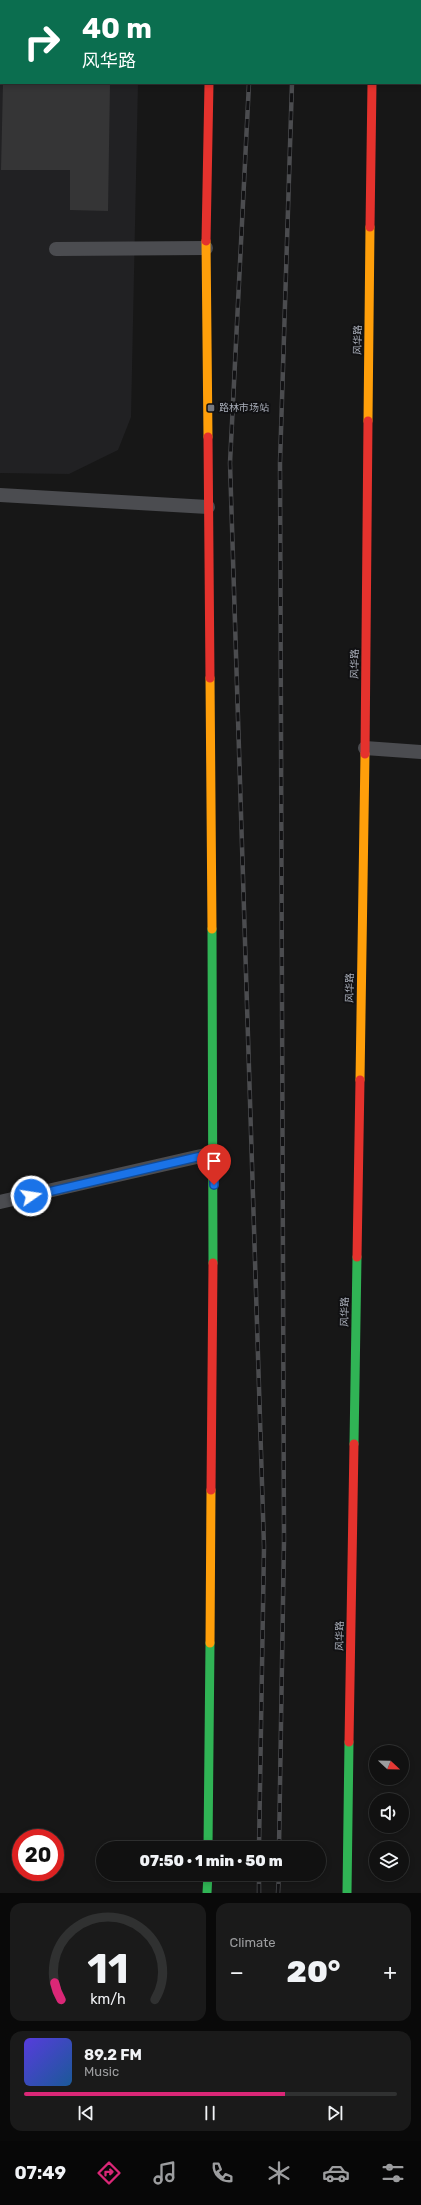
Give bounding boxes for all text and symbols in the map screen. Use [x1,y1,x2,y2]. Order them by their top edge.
text: 40 m [82,12,152,45]
icon: right [16,16,68,68]
text: 风华路 [82,50,136,72]
street label: 风华路 [352,325,364,355]
place label: 路林市场站 [219,402,269,414]
marker: 路林市场站 [206,403,216,413]
street label: 风华路 [349,649,361,679]
street label: 风华路 [344,973,356,1003]
pin [197,1144,231,1185]
icon: arrive [203,1150,225,1172]
position arrow [10,1175,52,1217]
street label: 风华路 [339,1297,351,1327]
street label: 风华路 [334,1621,346,1651]
north arrow [369,1745,409,1785]
map controls [369,1745,409,1881]
button: sound [369,1793,409,1833]
speed limit sign: 20 [12,1829,64,1881]
button: layers [369,1841,409,1881]
text: 07:50 · 1 min · 50 m [139,1852,283,1870]
text: Climate [230,1935,276,1950]
text: 11 [87,1944,128,1993]
text: 20° [287,1954,340,1990]
text: − [230,1959,244,1986]
text: + [383,1959,397,1986]
text: km/h [90,1991,126,2008]
text: 89.2 FM [84,2046,142,2064]
text: Music [84,2064,119,2079]
icon: previous [75,2102,97,2124]
icon: pause [199,2102,221,2124]
icon: next [324,2102,346,2124]
icon: directions [95,2159,123,2187]
icon: music [151,2159,179,2187]
icon: phone [208,2159,236,2187]
icon: climate [265,2159,293,2187]
icon: car [322,2159,350,2187]
icon: filters [379,2159,407,2187]
text: 07:49 [14,2162,66,2184]

